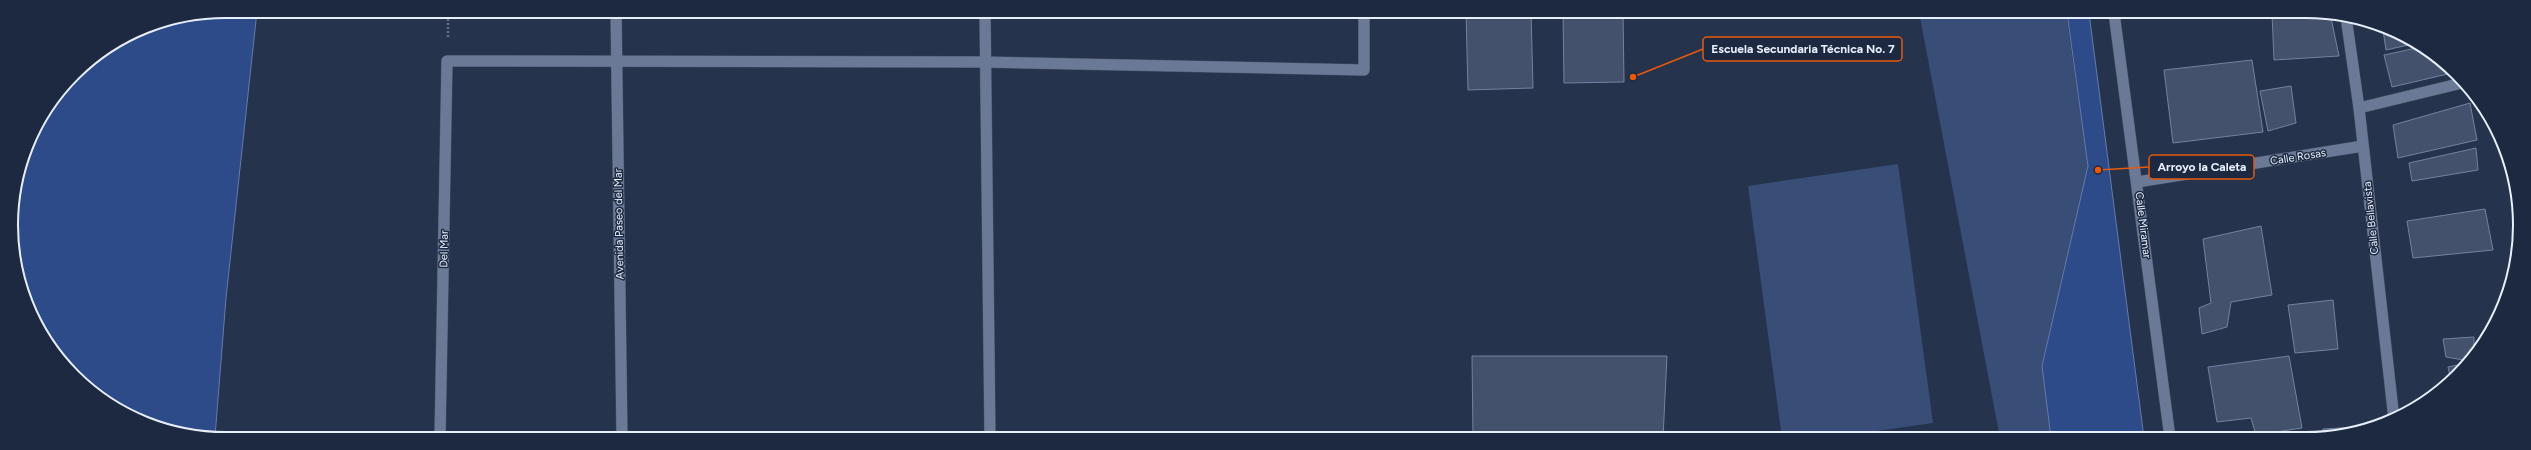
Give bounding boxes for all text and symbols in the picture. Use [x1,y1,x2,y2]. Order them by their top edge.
callout: Escuela Secundaria Técnica No. 7 [1703,37,1902,61]
text: Escuela Secundaria Técnica No. 7 [1711,42,1895,56]
street label: Calle Rosas [2269,146,2327,168]
callout: Arroyo la Caleta [2149,155,2254,179]
text: Arroyo la Caleta [2158,160,2246,174]
street label: Avenida Paseo del Mar [612,168,626,279]
street label: Calle Bellavista [2361,181,2381,255]
street label: Calle Miramar [2132,191,2154,259]
street label: Del Mar [437,230,451,268]

